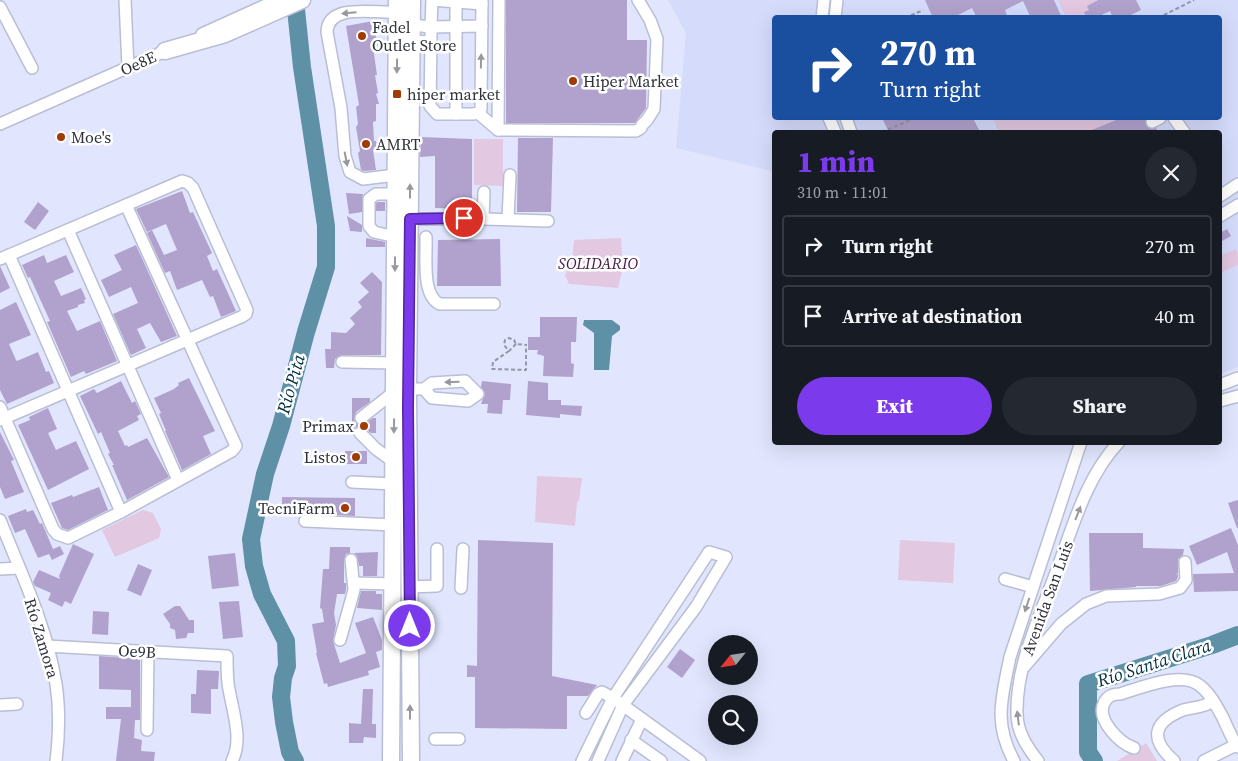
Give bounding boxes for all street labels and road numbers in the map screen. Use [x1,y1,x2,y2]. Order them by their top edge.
street label: Oe8E [117,45,160,81]
street label: Avenida San Luis [1016,537,1078,658]
street label: Río Zamora [19,595,65,681]
street label: Oe9B [118,639,156,663]

